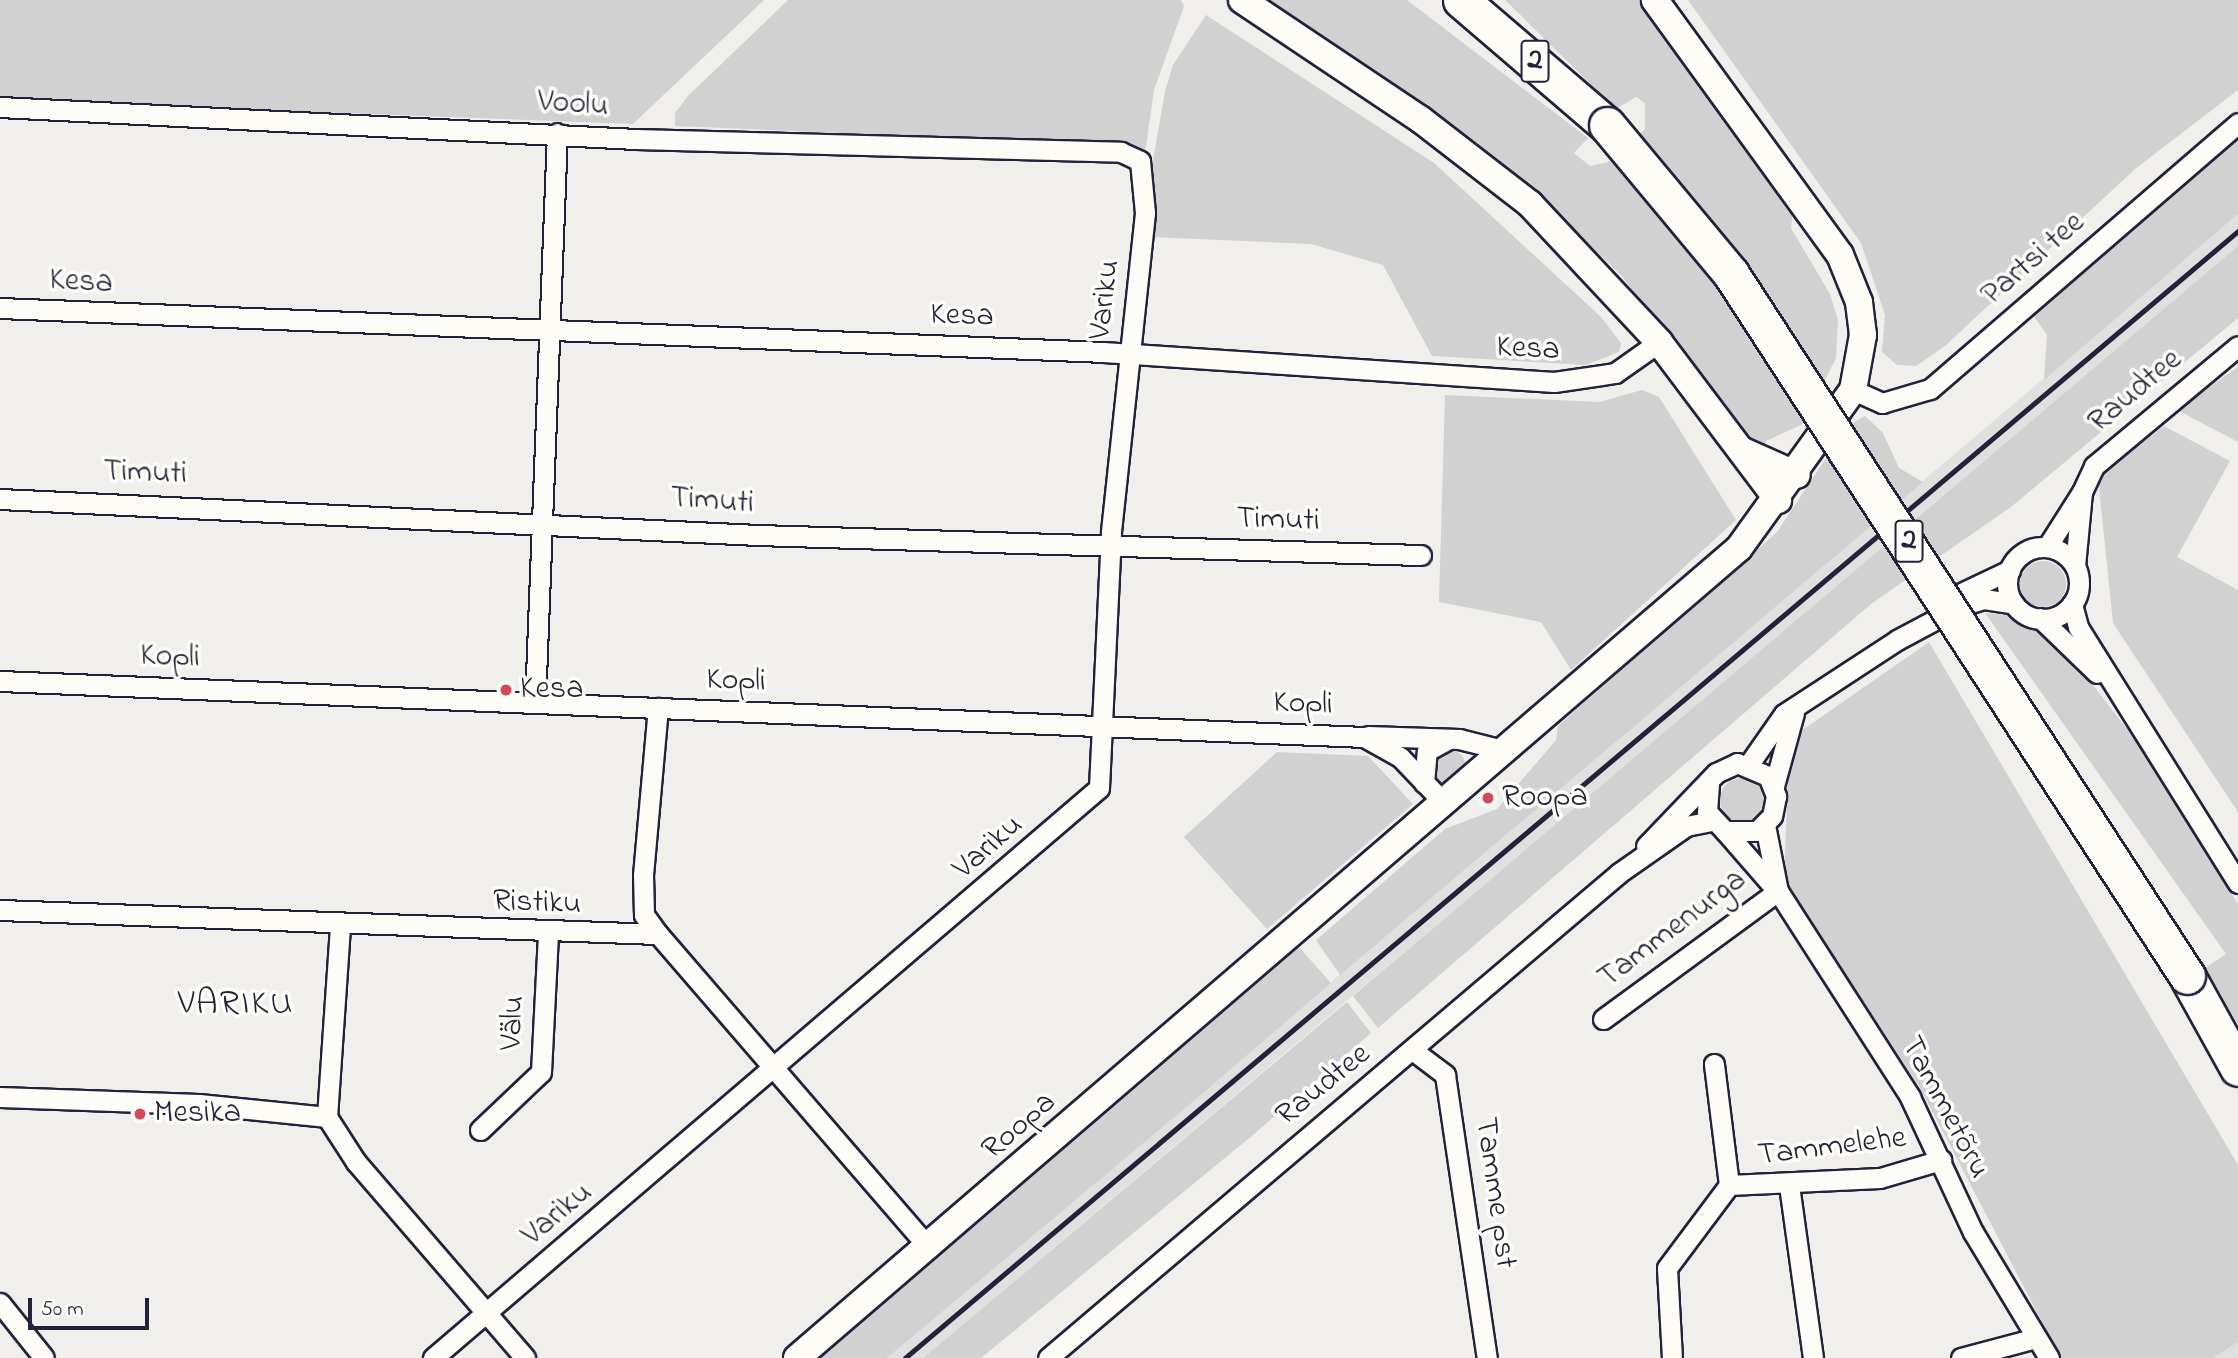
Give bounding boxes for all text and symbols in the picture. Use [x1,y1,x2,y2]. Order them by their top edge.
road number: 2 [1519,34,1551,88]
street label: Voolu [536,83,610,127]
street label: Partsi tee [1975,205,2093,315]
street label: Variku [1082,258,1130,342]
street label: Kesa [48,262,114,304]
street label: Kesa [930,297,994,337]
street label: Kesa [1495,329,1561,371]
street label: Raudtee [2081,342,2191,442]
street label: Timuti [103,453,187,495]
street label: Timuti [669,480,755,524]
street label: Timuti [1236,500,1320,542]
road number: 2 [1893,514,1925,568]
street label: Kopli [139,638,201,678]
street label: Kopli [705,662,767,702]
place label: Kesa [520,671,583,709]
marker: Kesa [498,682,514,698]
street label: Kopli [1272,685,1334,725]
place label: Roopa [1502,779,1588,817]
marker: Roopa [1480,790,1496,806]
street label: Variku [946,807,1032,889]
street label: Tammenurga [1591,862,1755,998]
street label: Ristiku [492,883,582,925]
district label: VARIKU [178,984,294,1026]
street label: Välu [493,995,535,1051]
street label: Tammetõru [1891,1030,1997,1186]
street label: Raudtee [1269,1036,1379,1136]
street label: Roopa [975,1084,1065,1170]
place label: Mesika [154,1095,241,1133]
marker: Mesika [132,1106,148,1122]
street label: Tamme pst [1464,1115,1524,1271]
street label: Tammelehe [1756,1120,1908,1176]
street label: Variku [515,1175,601,1255]
scale bar [32,1284,152,1328]
text: 50 m [41,1295,84,1325]

